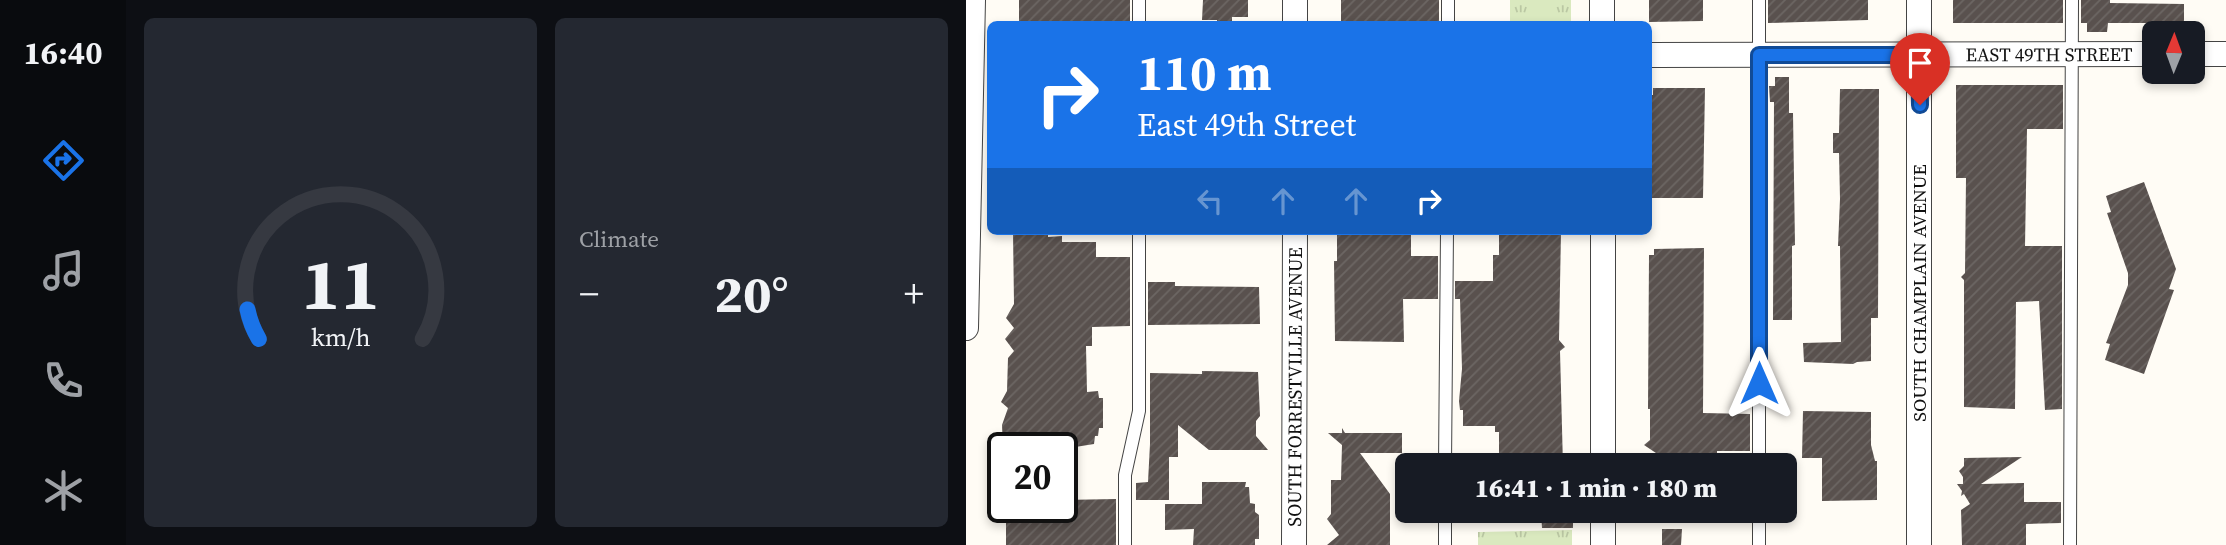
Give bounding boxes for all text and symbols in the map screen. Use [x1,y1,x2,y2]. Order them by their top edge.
north arrow [2142,21,2205,84]
map controls [2142,21,2205,84]
text: 16:40 [24,31,102,75]
pin [1890,33,1950,105]
text: 110 m [1137,39,1272,106]
street label: EAST 49TH STREET [1965,41,2133,67]
icon: arrive [1901,44,1939,82]
icon: right [1022,49,1113,140]
text: East 49th Street [1137,103,1356,147]
icon: directions [39,136,88,185]
street label: SOUTH CHAMPLAIN AVENUE [1906,164,1932,422]
icon: left [1191,182,1229,220]
icon: ahead [1264,182,1302,220]
icon: ahead [1337,182,1375,220]
icon: right [1410,182,1448,220]
text: Climate [579,223,659,255]
text: 11 [301,234,380,333]
icon: music [39,246,88,295]
street label: SOUTH FORRESTVILLE AVENUE [1281,247,1308,527]
text: 20° [714,258,789,329]
text: − [579,268,599,320]
text: + [904,268,924,320]
text: km/h [311,319,370,353]
position arrow [1722,346,1796,420]
icon: phone [39,356,88,405]
speed limit sign: 20 [987,432,1078,523]
icon: climate [39,466,88,515]
text: 16:41 · 1 min · 180 m [1475,470,1717,506]

